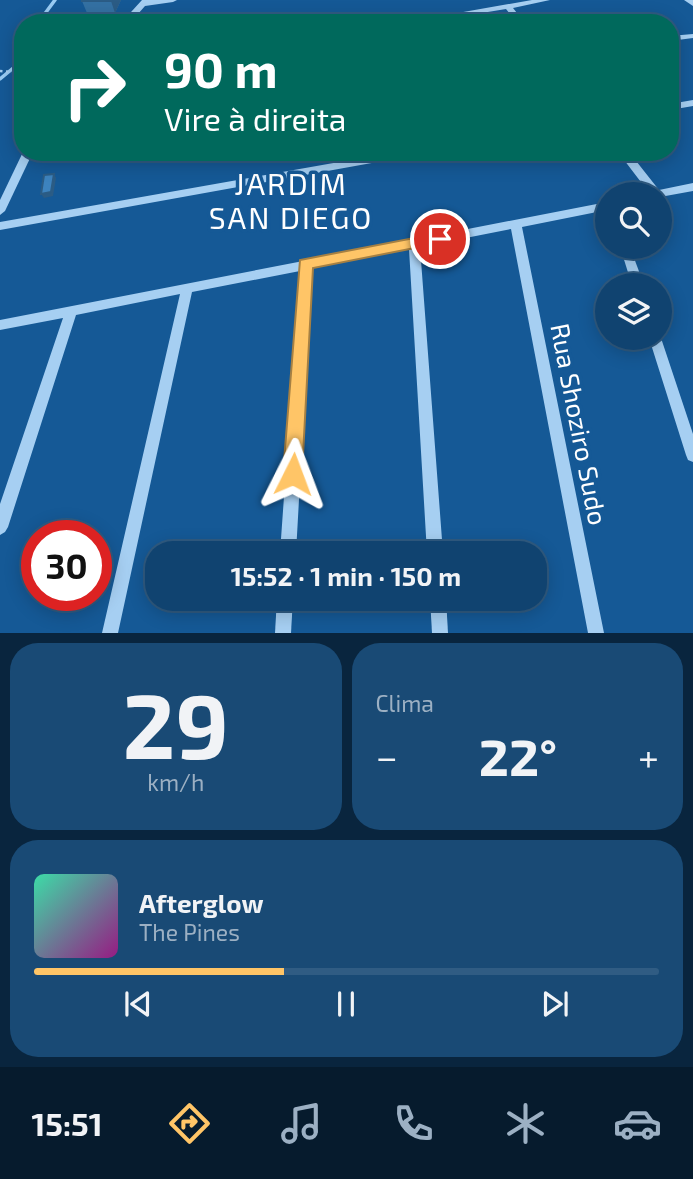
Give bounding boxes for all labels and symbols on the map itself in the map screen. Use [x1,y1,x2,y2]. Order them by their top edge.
district label: JARDIM SAN DIEGO [209,165,373,235]
pin [410,209,470,269]
street label: Rua Shoziro Sudo [545,321,615,527]
position arrow [256,437,330,511]
speed limit sign: 30 [21,520,112,611]

